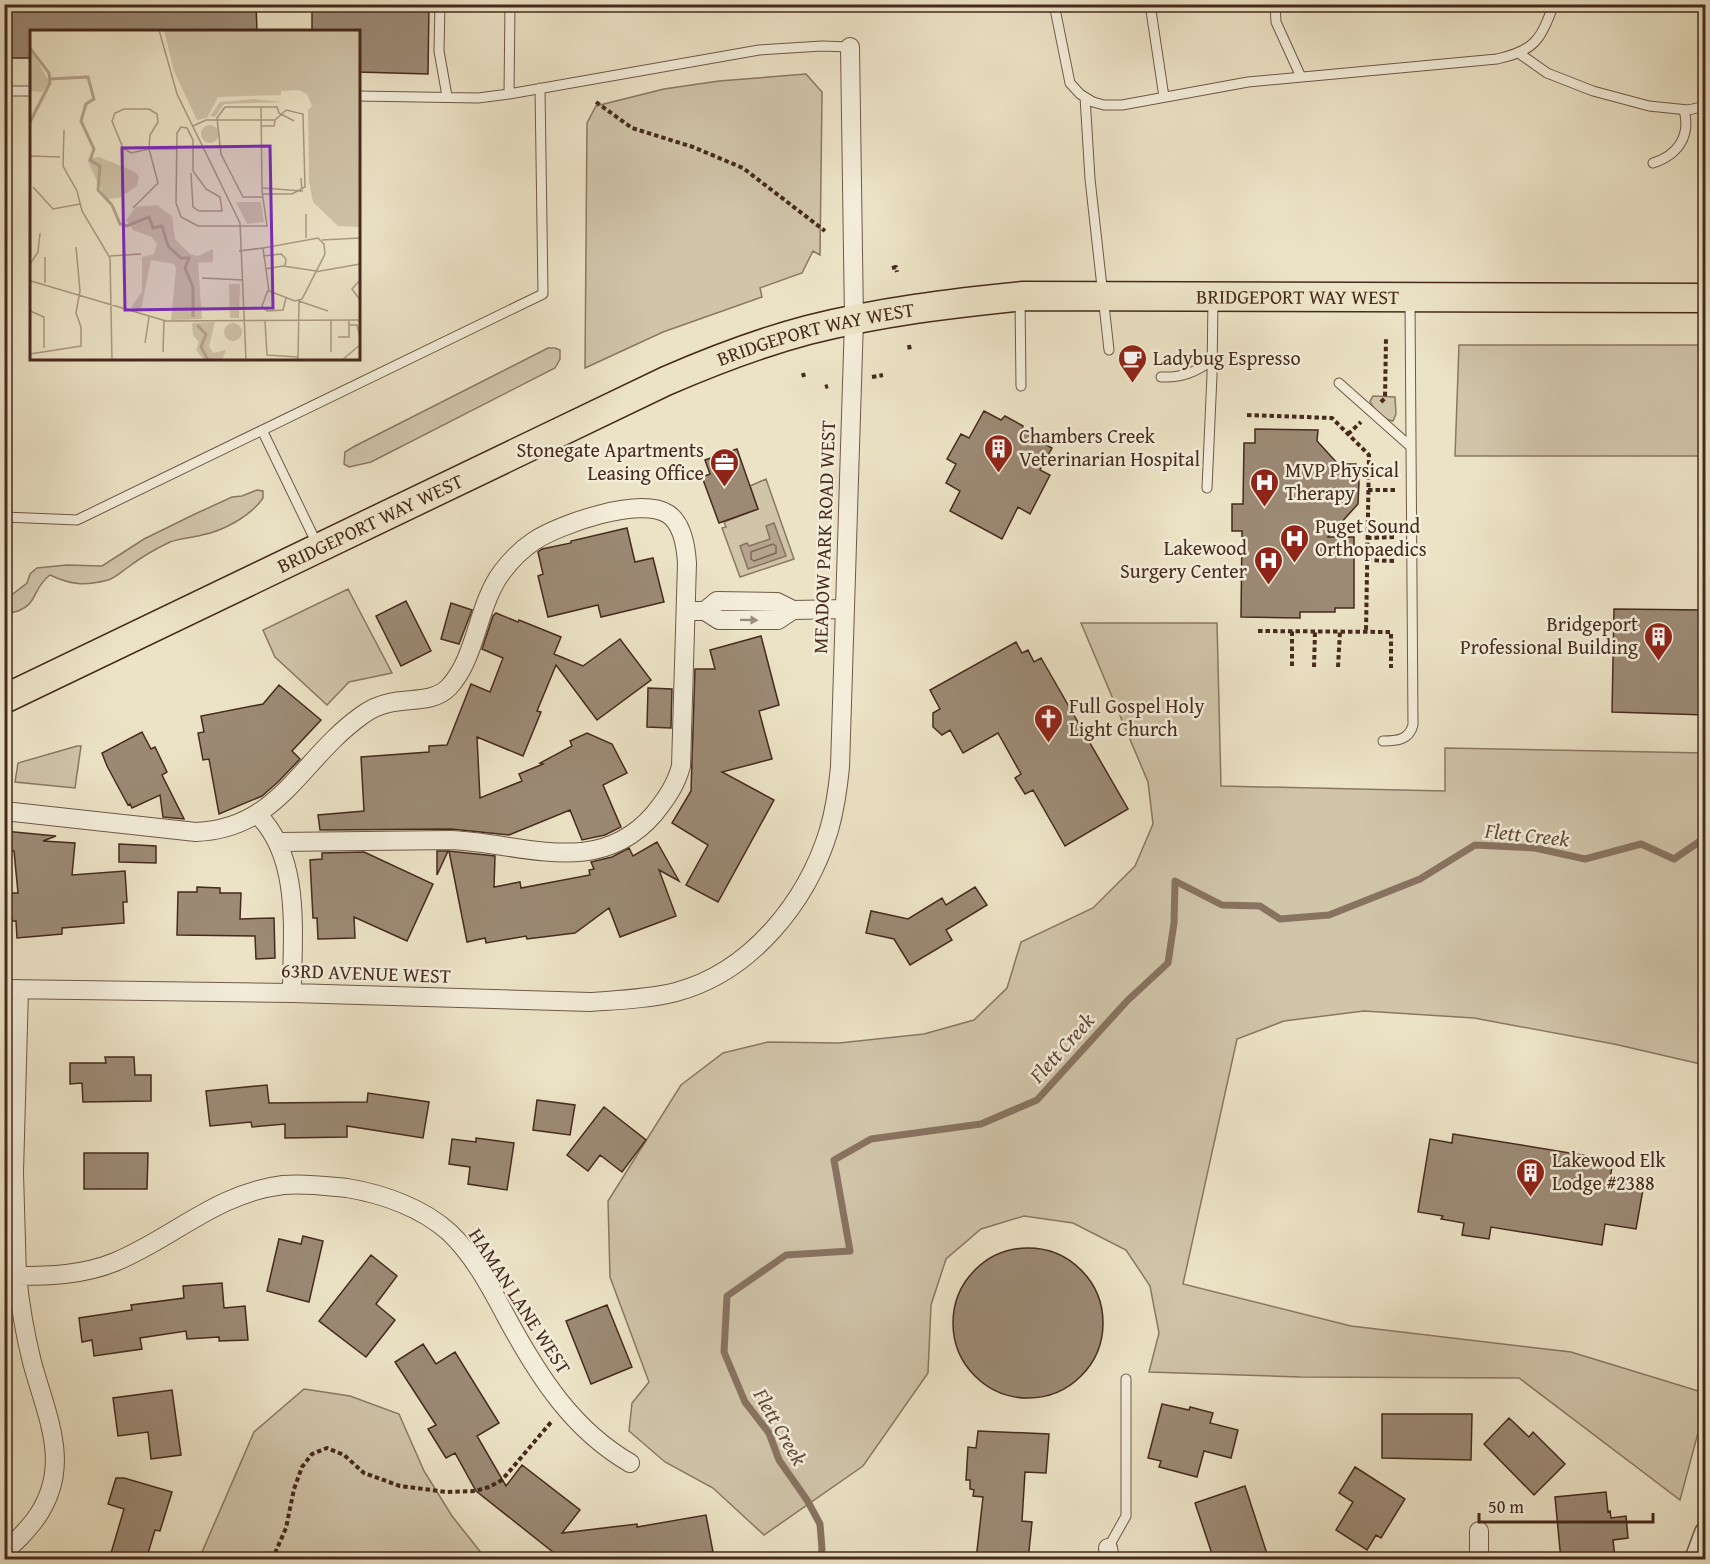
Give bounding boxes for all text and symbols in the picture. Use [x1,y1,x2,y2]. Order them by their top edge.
inset map [30,30,360,360]
street label: BRIDGEPORT WAY WEST [1196,282,1399,311]
street label: BRIDGEPORT WAY WEST [712,294,916,373]
cafe icon: Ladybug Espresso [1116,342,1148,384]
place label: Ladybug Espresso [1153,343,1301,372]
street label: MEADOW PARK ROAD WEST [805,420,842,654]
place label: Chambers Creek Veterinarian Hospital [1019,421,1201,473]
building icon: Chambers Creek Veterinarian Hospital [982,432,1014,474]
place label: Stonegate Apartments Leasing Office [516,435,704,487]
office icon: Stonegate Apartments Leasing Office [709,446,741,488]
place label: MVP Physical Therapy [1285,455,1399,507]
street label: BRIDGEPORT WAY WEST [272,466,468,580]
hospital icon: MVP Physical Therapy [1248,466,1280,508]
place label: Puget Sound Orthopaedics [1315,511,1427,563]
hospital icon: Puget Sound Orthopaedics [1278,522,1310,564]
place label: Lakewood Surgery Center [1120,533,1247,585]
hospital icon: Lakewood Surgery Center [1252,544,1284,586]
place label: Bridgeport Professional Building [1460,609,1638,661]
one-way arrow [740,615,759,625]
building icon: Bridgeport Professional Building [1643,620,1675,662]
place label: Full Gospel Holy Light Church [1069,691,1204,743]
church icon: Full Gospel Holy Light Church [1032,702,1064,744]
water label: Flett Creek [1482,815,1571,854]
street label: 63RD AVENUE WEST [281,955,451,990]
water label: Flett Creek [1021,1006,1102,1090]
place label: Lakewood Elk Lodge #2388 [1552,1145,1666,1197]
building icon: Lakewood Elk Lodge #2388 [1515,1156,1547,1198]
street label: HAMAN LANE WEST [462,1222,579,1379]
water label: Flett Creek [745,1381,815,1472]
scale bar [1479,1486,1653,1524]
text: 50 m [1488,1493,1524,1520]

